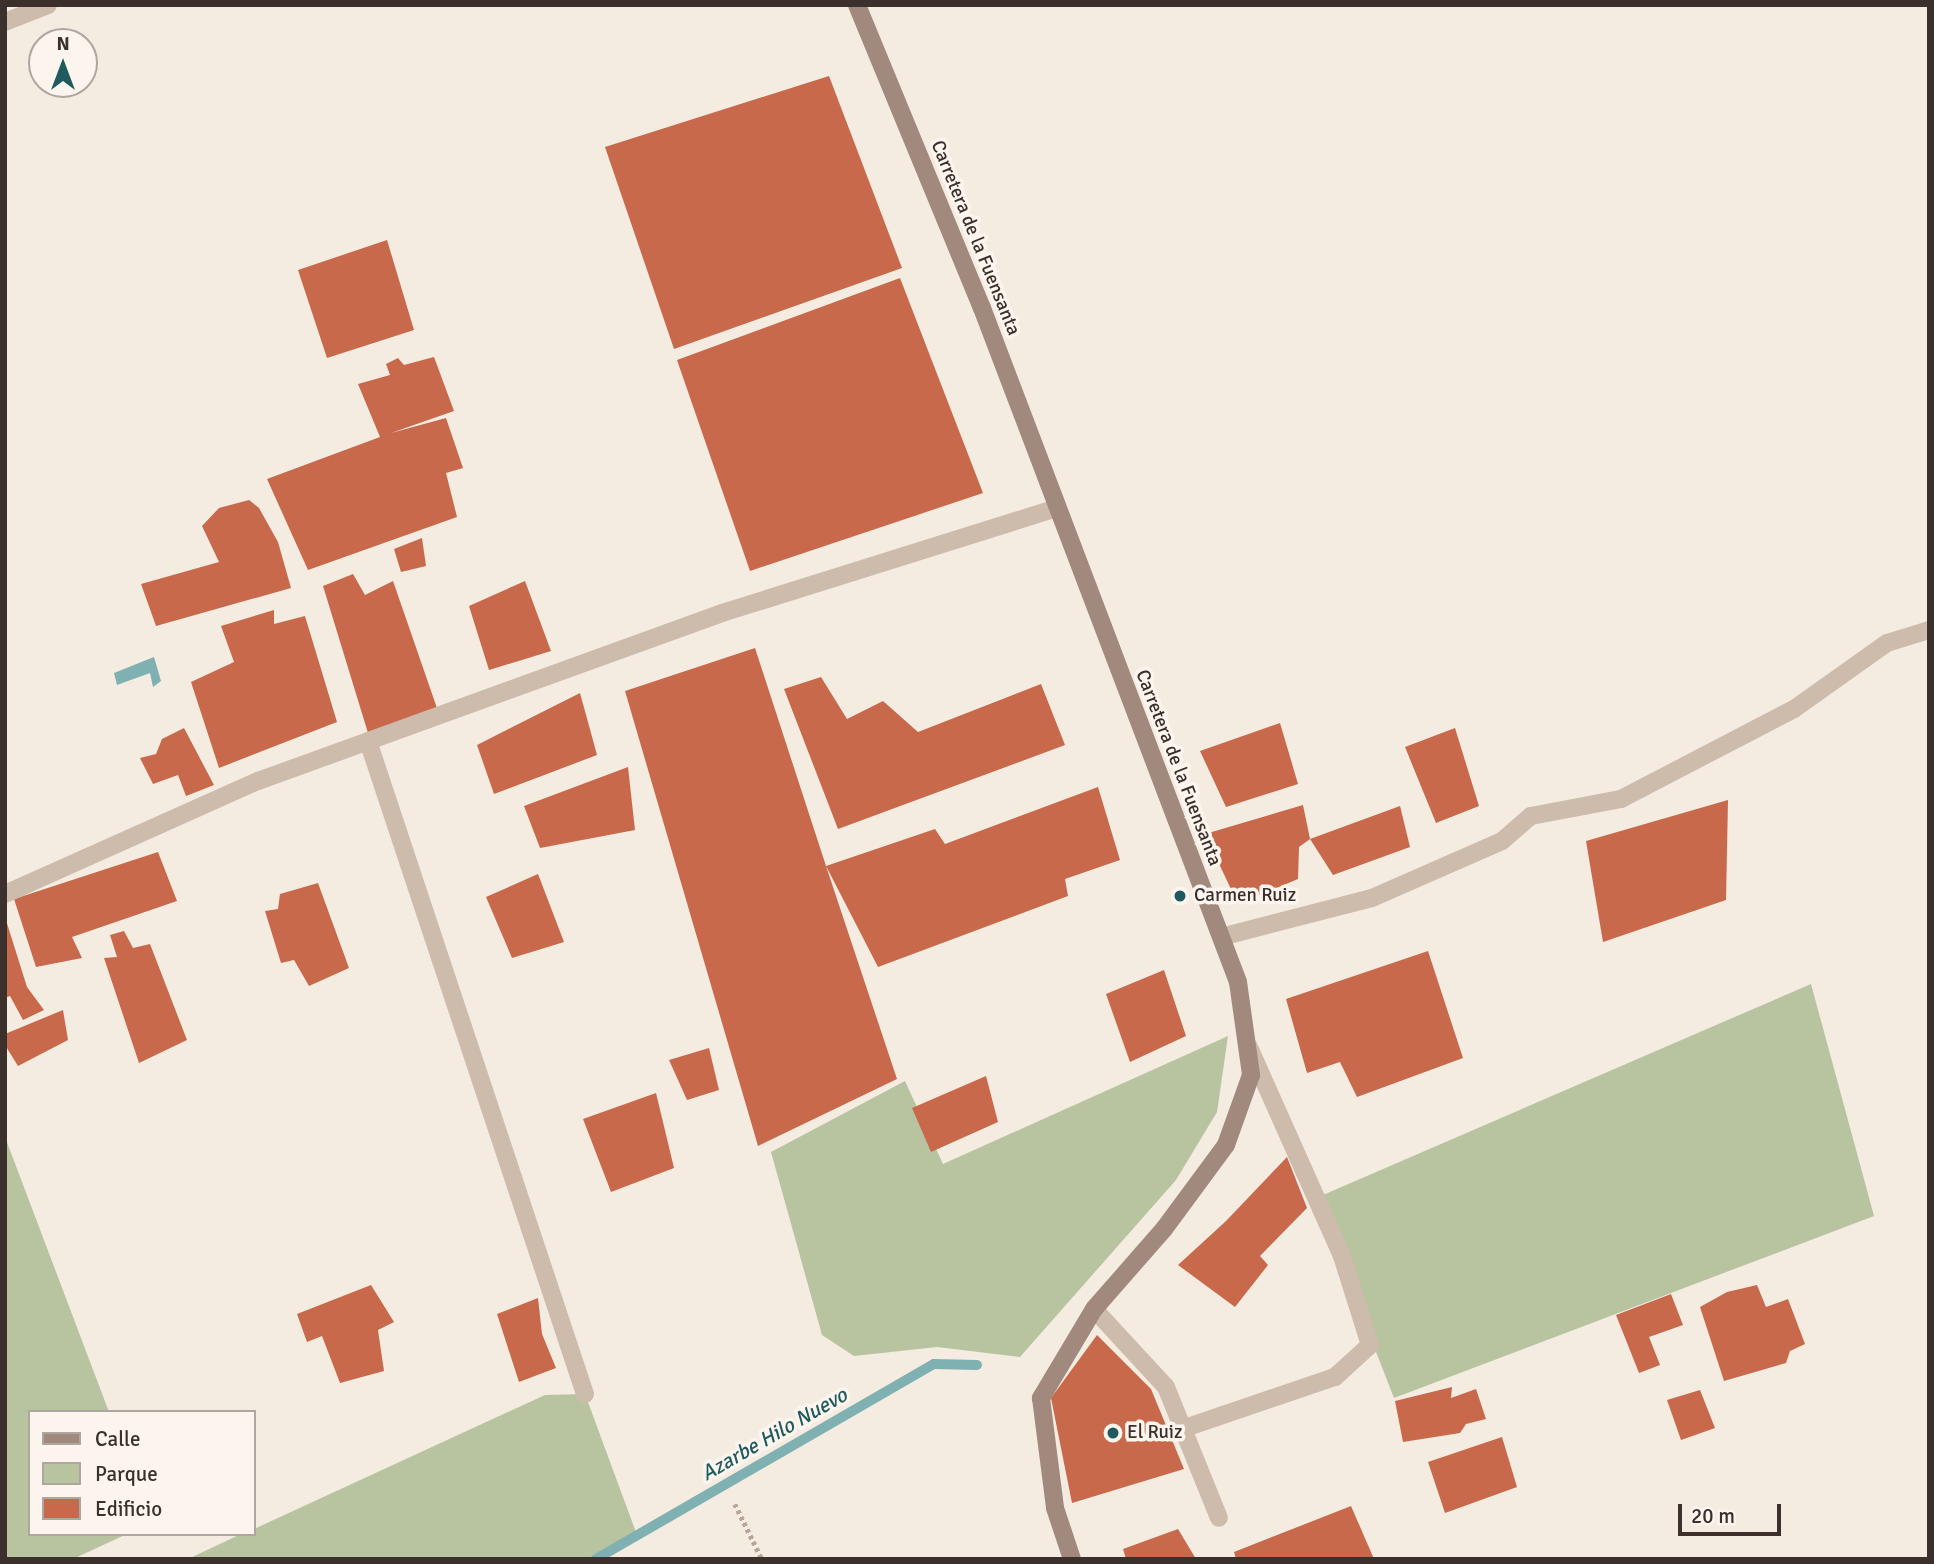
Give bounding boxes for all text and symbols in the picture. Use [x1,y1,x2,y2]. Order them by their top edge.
north arrow [28,28,98,98]
text: N [56,32,70,56]
street label: Carretera de la Fuensanta [925,137,1025,339]
street label: Carretera de la Fuensanta [1130,667,1226,869]
place label: Carmen Ruiz [1194,885,1296,907]
marker: Carmen Ruiz [1172,888,1188,904]
water label: Azarbe Hilo Nuevo [697,1382,851,1486]
legend [28,1410,256,1536]
place label: El Ruiz [1127,1422,1182,1444]
marker: El Ruiz [1105,1425,1121,1441]
text: Calle [95,1426,141,1452]
text: Parque [95,1461,158,1487]
scale bar [1682,1490,1785,1534]
text: Edificio [95,1496,162,1522]
text: 20 m [1691,1503,1735,1529]

